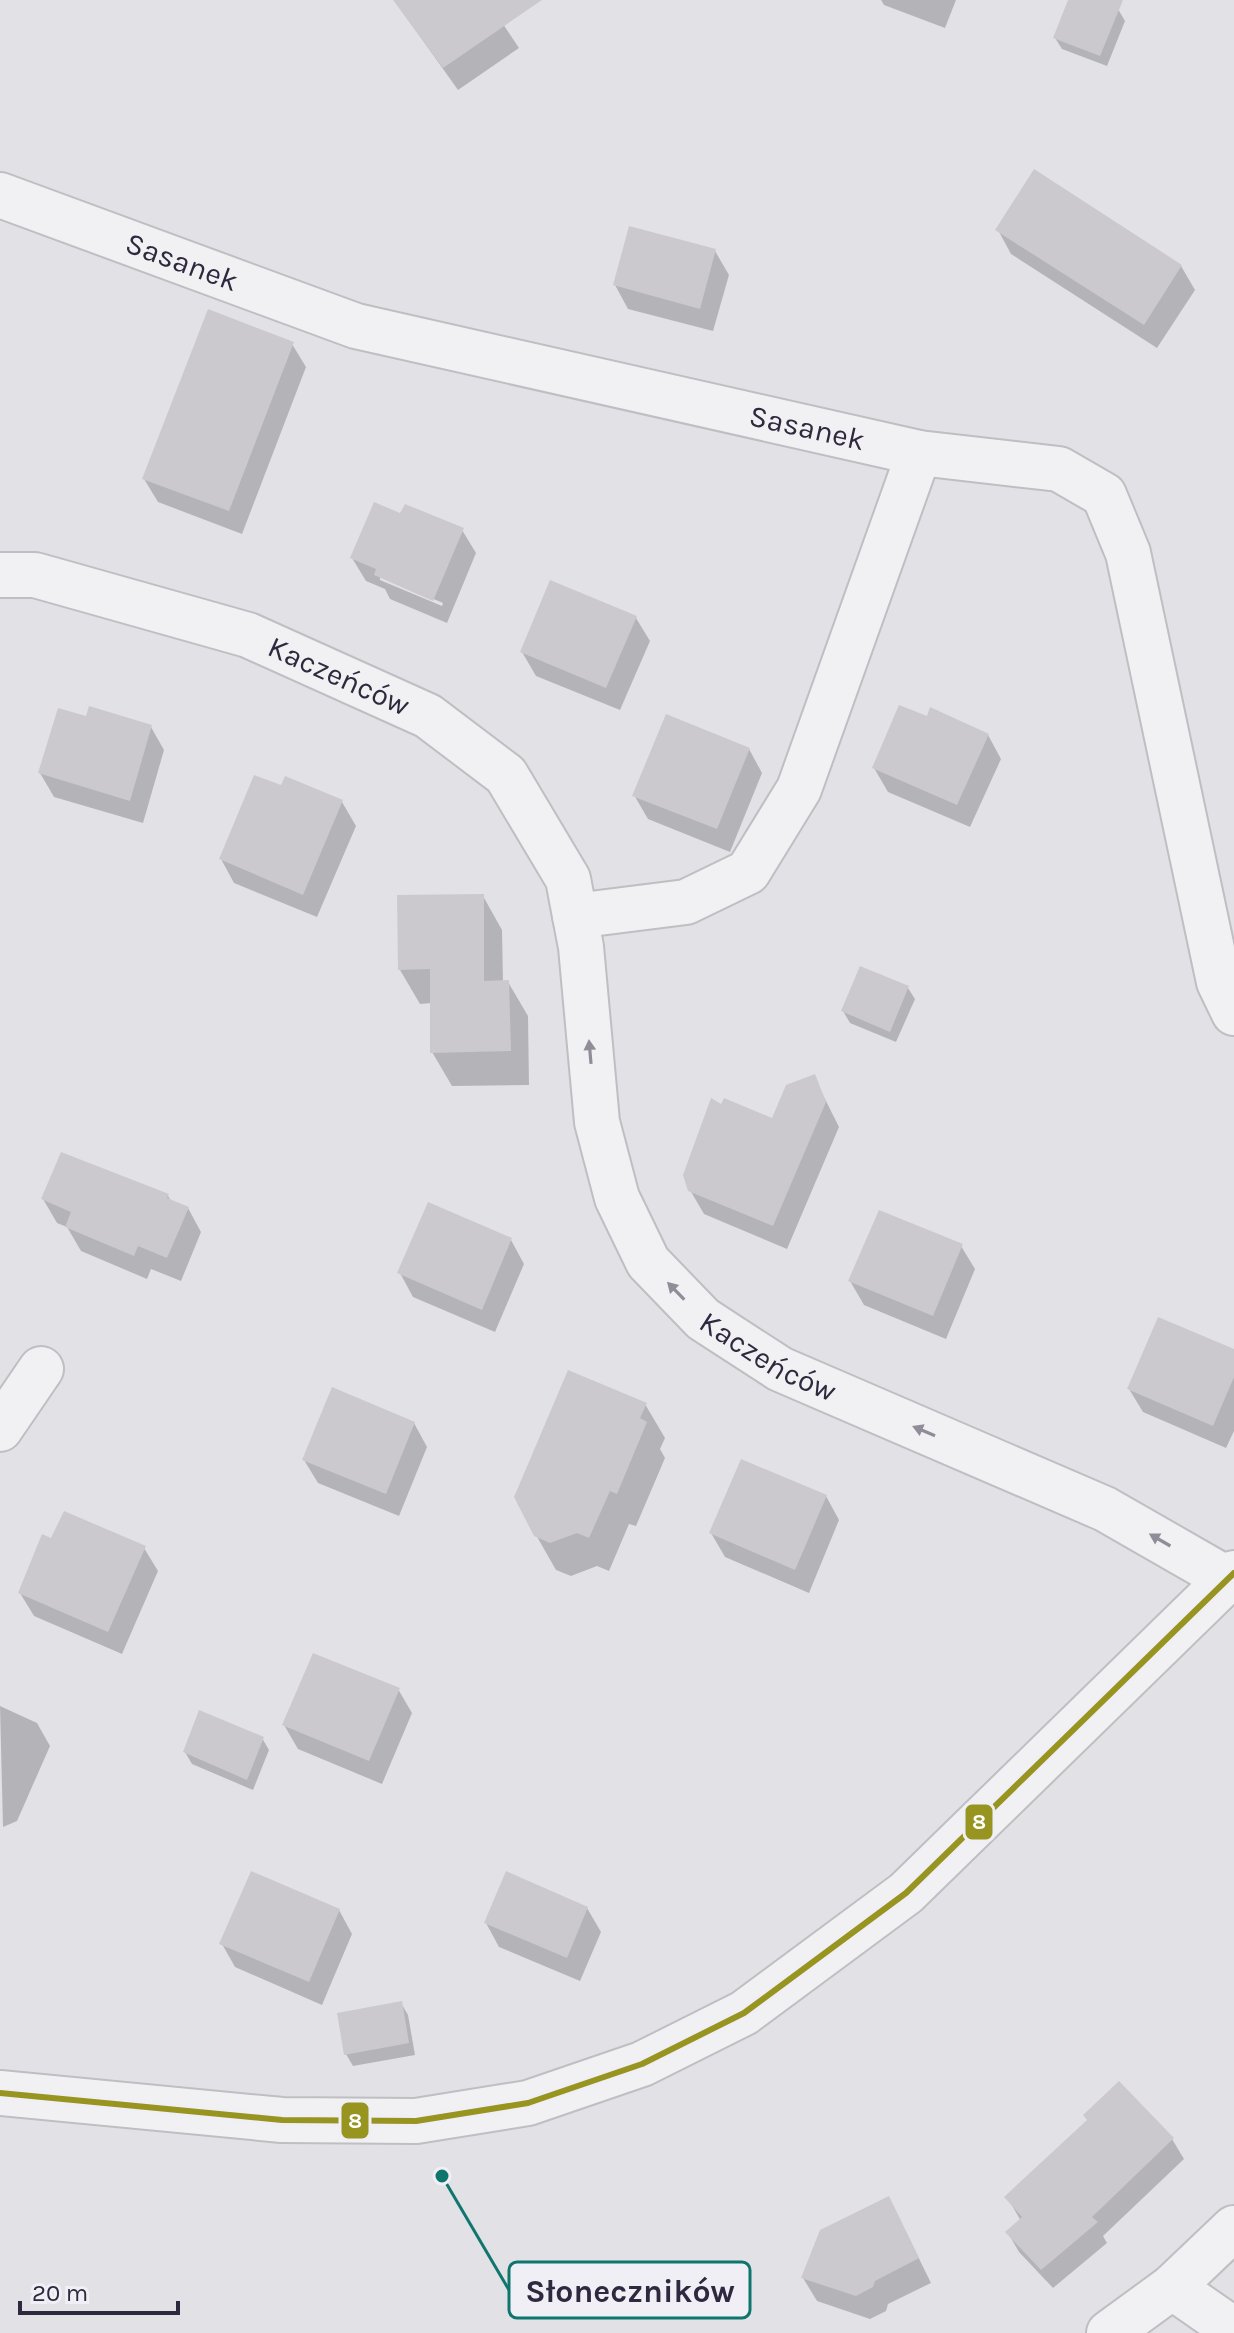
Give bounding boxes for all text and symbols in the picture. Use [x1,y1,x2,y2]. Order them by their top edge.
street label: Sasanek [121,225,243,299]
street label: Sasanek [746,397,869,458]
street label: Kaczeńców [262,628,416,724]
one-way arrow [584,1039,597,1064]
one-way arrow [667,1282,685,1301]
street label: Kaczeńców [693,1304,842,1409]
one-way arrow [912,1424,936,1437]
one-way arrow [1149,1533,1171,1547]
line badge: 8 [964,1803,994,1841]
text: 8 [972,1809,986,1835]
line badge: 8 [340,2101,370,2140]
text: 8 [348,2108,362,2134]
callout: Słoneczników [509,2262,750,2318]
scale bar [20,2265,178,2315]
text: Słoneczników [525,2273,735,2310]
text: 20 m [32,2279,88,2307]

